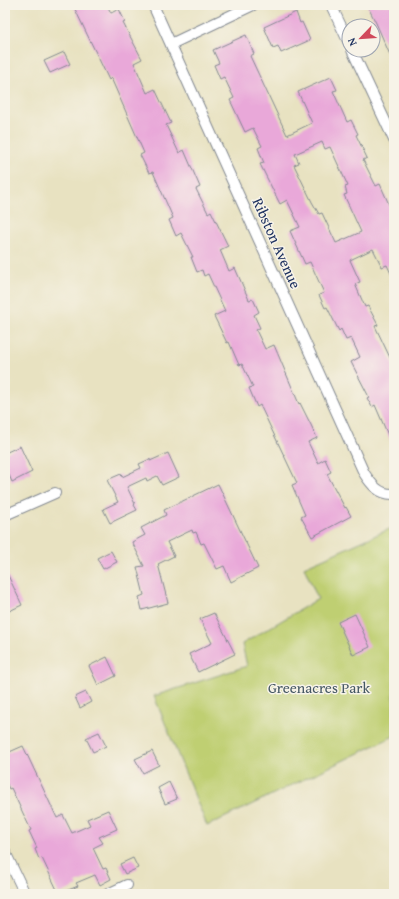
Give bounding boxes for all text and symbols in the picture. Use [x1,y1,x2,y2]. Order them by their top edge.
north arrow [341,18,381,58]
text: N [343,35,361,49]
street label: Ribston Avenue [248,194,306,292]
park label: Greenacres Park [268,677,370,698]

